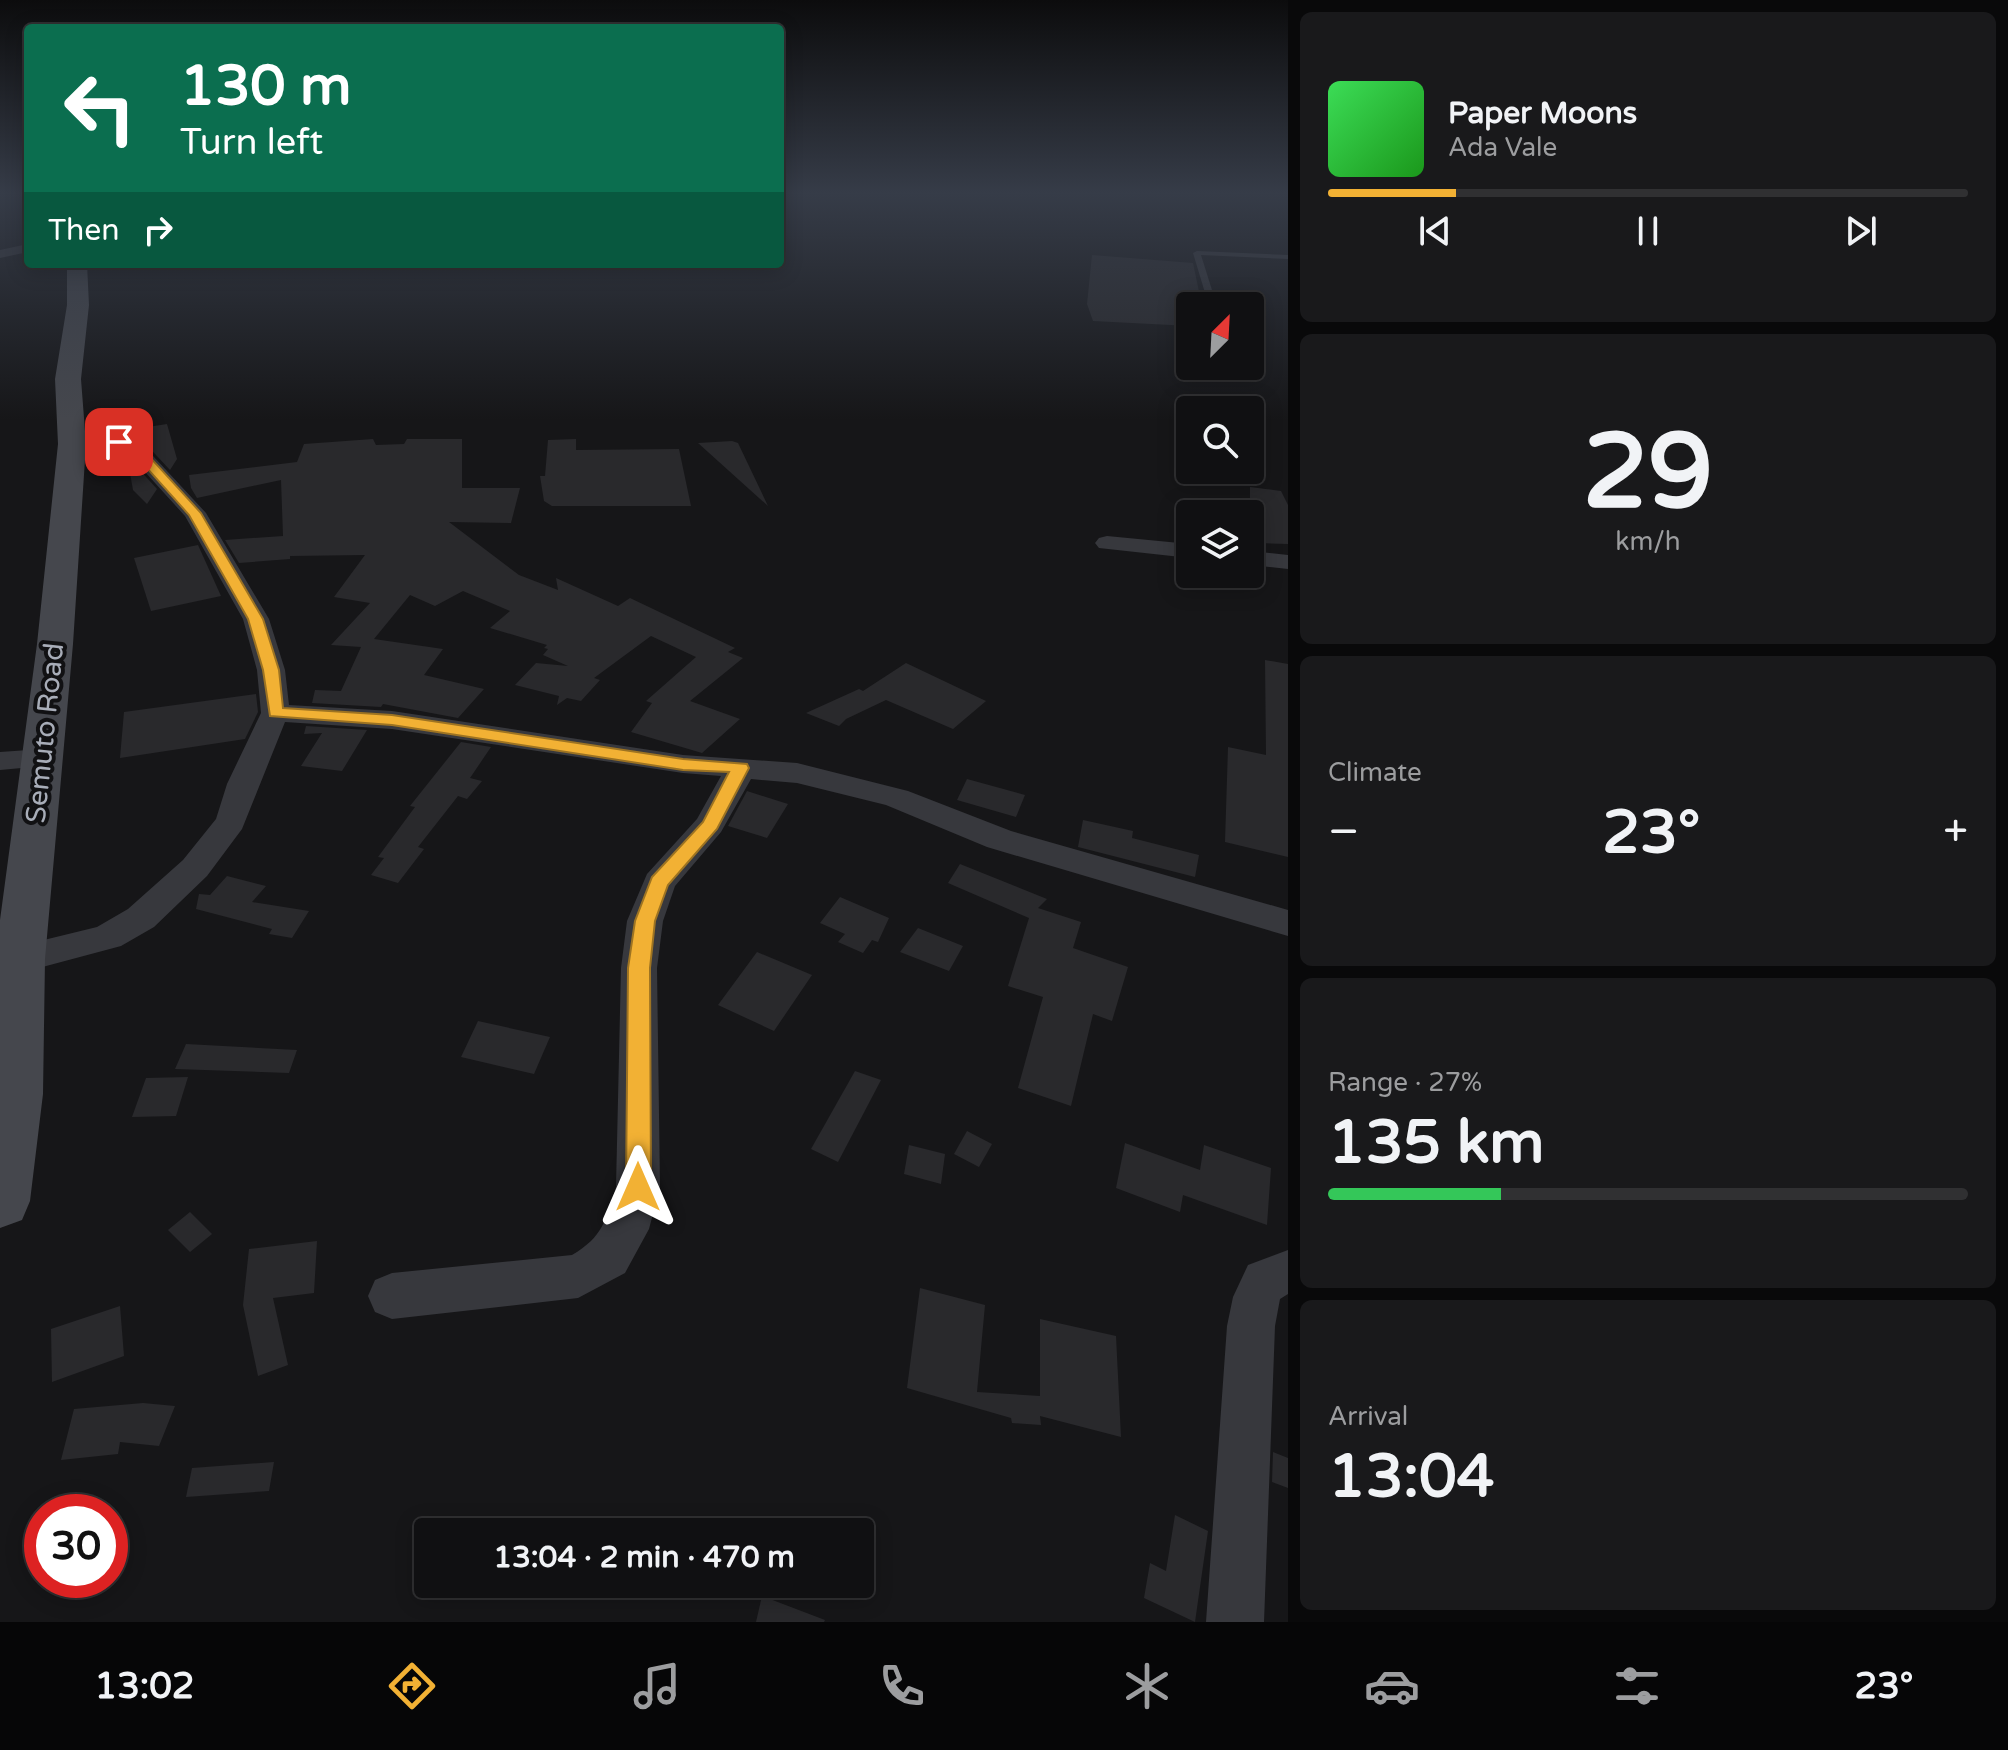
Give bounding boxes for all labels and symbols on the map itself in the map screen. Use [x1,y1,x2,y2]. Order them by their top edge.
north arrow [1176,292,1264,380]
pin [85,408,153,476]
street label: Semuto Road [19,641,71,825]
position arrow [596,1145,680,1229]
speed limit sign: 30 [24,1494,128,1598]

